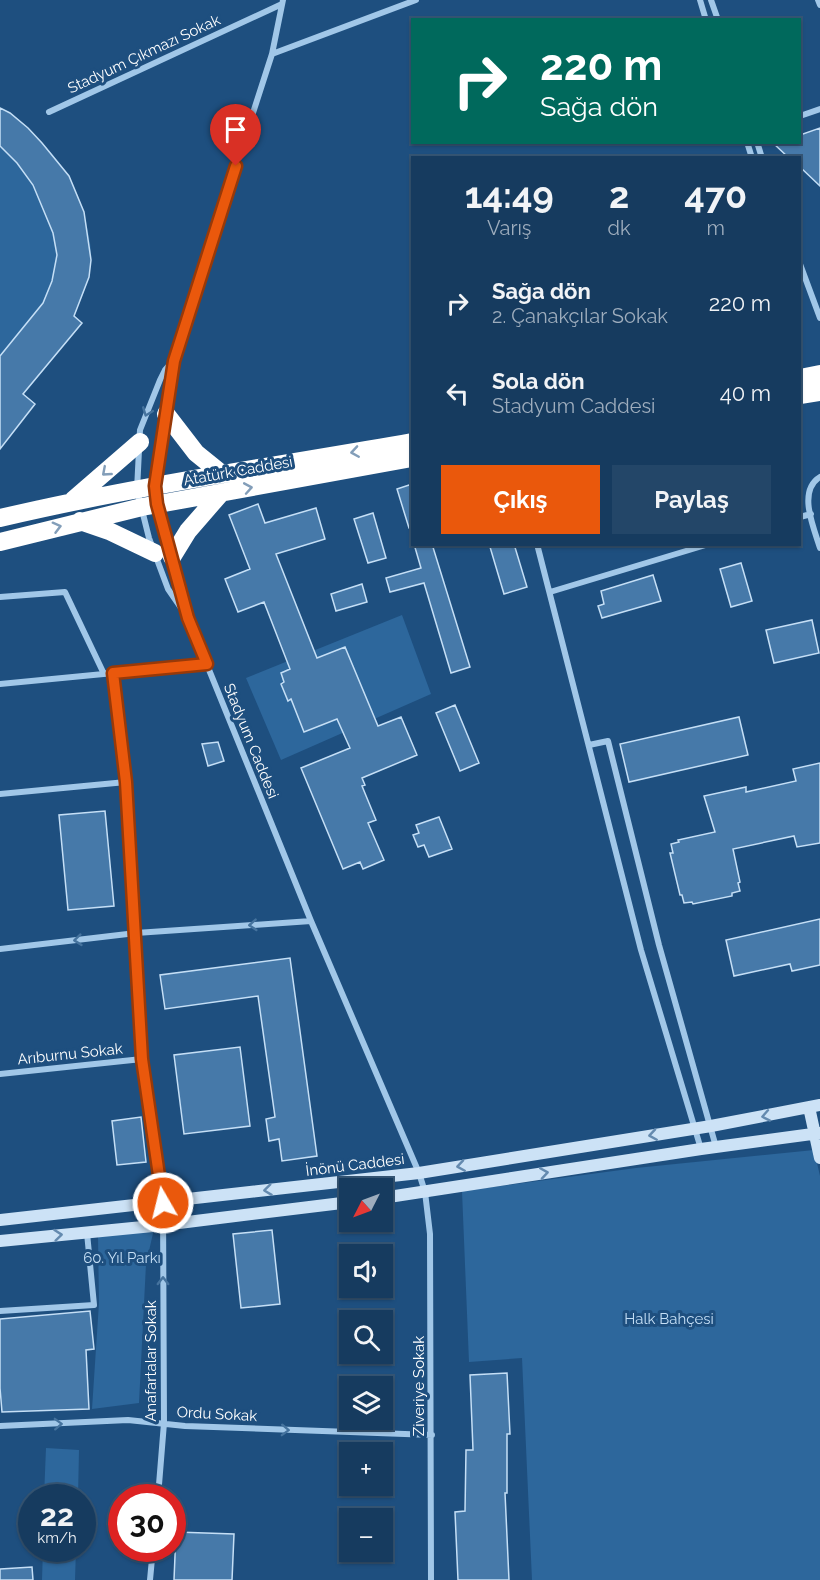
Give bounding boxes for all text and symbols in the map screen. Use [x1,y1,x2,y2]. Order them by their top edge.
street label: Stadyum Çıkmazı Sokak [65,11,223,97]
text: 220 m [540,41,662,90]
icon: right [441,42,519,120]
text: Sağa dön [540,91,658,122]
pin [210,104,261,166]
icon: arrive [219,113,252,146]
text: 14:49 [465,174,554,216]
text: 2 [609,174,629,216]
text: 470 [684,174,747,216]
text: Varış [487,216,532,240]
text: dk [608,216,631,240]
text: m [707,216,725,240]
text: Sağa dön [492,278,591,304]
icon: right [441,287,474,320]
text: 220 m [709,290,771,316]
text: 2. Çanakçılar Sokak [492,304,668,328]
text: Sola dön [492,368,585,394]
icon: left [441,377,474,410]
text: 40 m [720,380,771,406]
text: Stadyum Caddesi [492,394,655,418]
one-way arrow [142,406,154,417]
one-way arrow [350,445,360,458]
street label: Atatürk Caddesi [182,453,294,489]
one-way arrow [102,465,113,476]
button: Çıkış [441,465,600,534]
button: Paylaş [612,465,771,534]
one-way arrow [242,482,252,495]
one-way arrow [51,522,61,534]
street label: Stadyum Caddesi [220,681,282,801]
one-way arrow [249,918,258,931]
one-way arrow [74,933,83,946]
street label: Arıburnu Sokak [17,1040,124,1068]
one-way arrow [761,1109,771,1122]
one-way arrow [649,1128,659,1141]
street label: İnönü Caddesi [304,1149,405,1180]
one-way arrow [456,1159,466,1172]
one-way arrow [540,1168,549,1180]
position arrow [131,1171,195,1235]
north arrow [339,1178,393,1232]
map controls [339,1178,393,1562]
one-way arrow [263,1184,272,1196]
one-way arrow [54,1229,63,1242]
button: sound [339,1244,393,1298]
park label: 60. Yıl Parkı [83,1249,161,1267]
one-way arrow [157,1276,169,1285]
street label: Anafartalar Sokak [142,1300,160,1422]
button: search [339,1310,393,1364]
park label: Halk Bahçesi [624,1310,714,1328]
street label: Ziveriye Sokak [410,1336,428,1436]
button: layers [339,1376,393,1430]
street label: Ordu Sokak [176,1403,258,1425]
one-way arrow [54,1418,63,1430]
one-way arrow [281,1423,290,1436]
button: + [339,1442,393,1496]
speed limit sign: 30 [108,1484,186,1562]
text: 22 [40,1498,74,1533]
button: − [339,1508,393,1562]
text: km/h [37,1529,77,1547]

